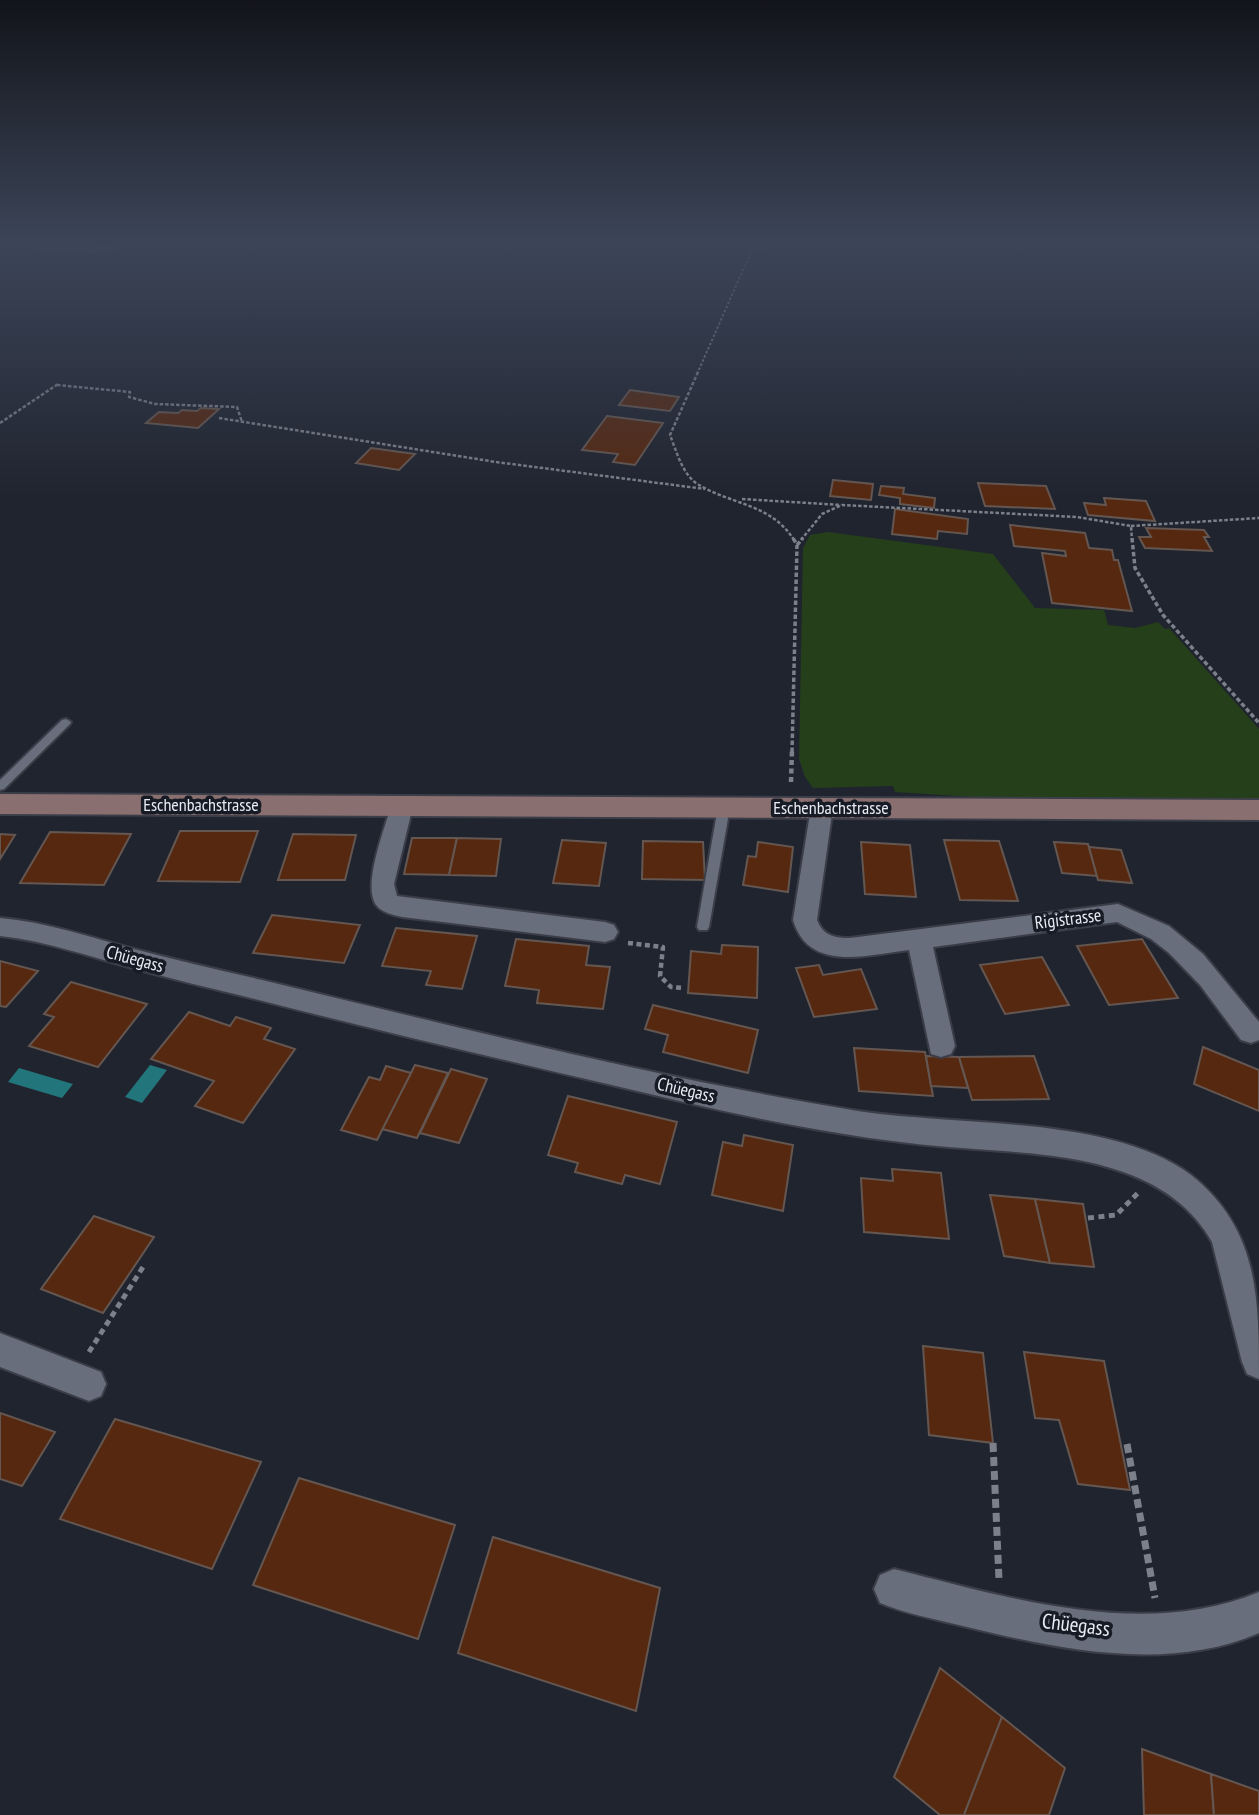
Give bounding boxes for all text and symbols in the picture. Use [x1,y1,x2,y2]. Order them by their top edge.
street label: Eschenbachstrasse [143,793,259,816]
street label: Eschenbachstrasse [773,796,889,819]
street label: Rigistrasse [1033,903,1103,934]
street label: Chüegass [104,940,166,977]
street label: Chüegass [655,1072,717,1107]
street label: Chüegass [1041,1607,1112,1642]

